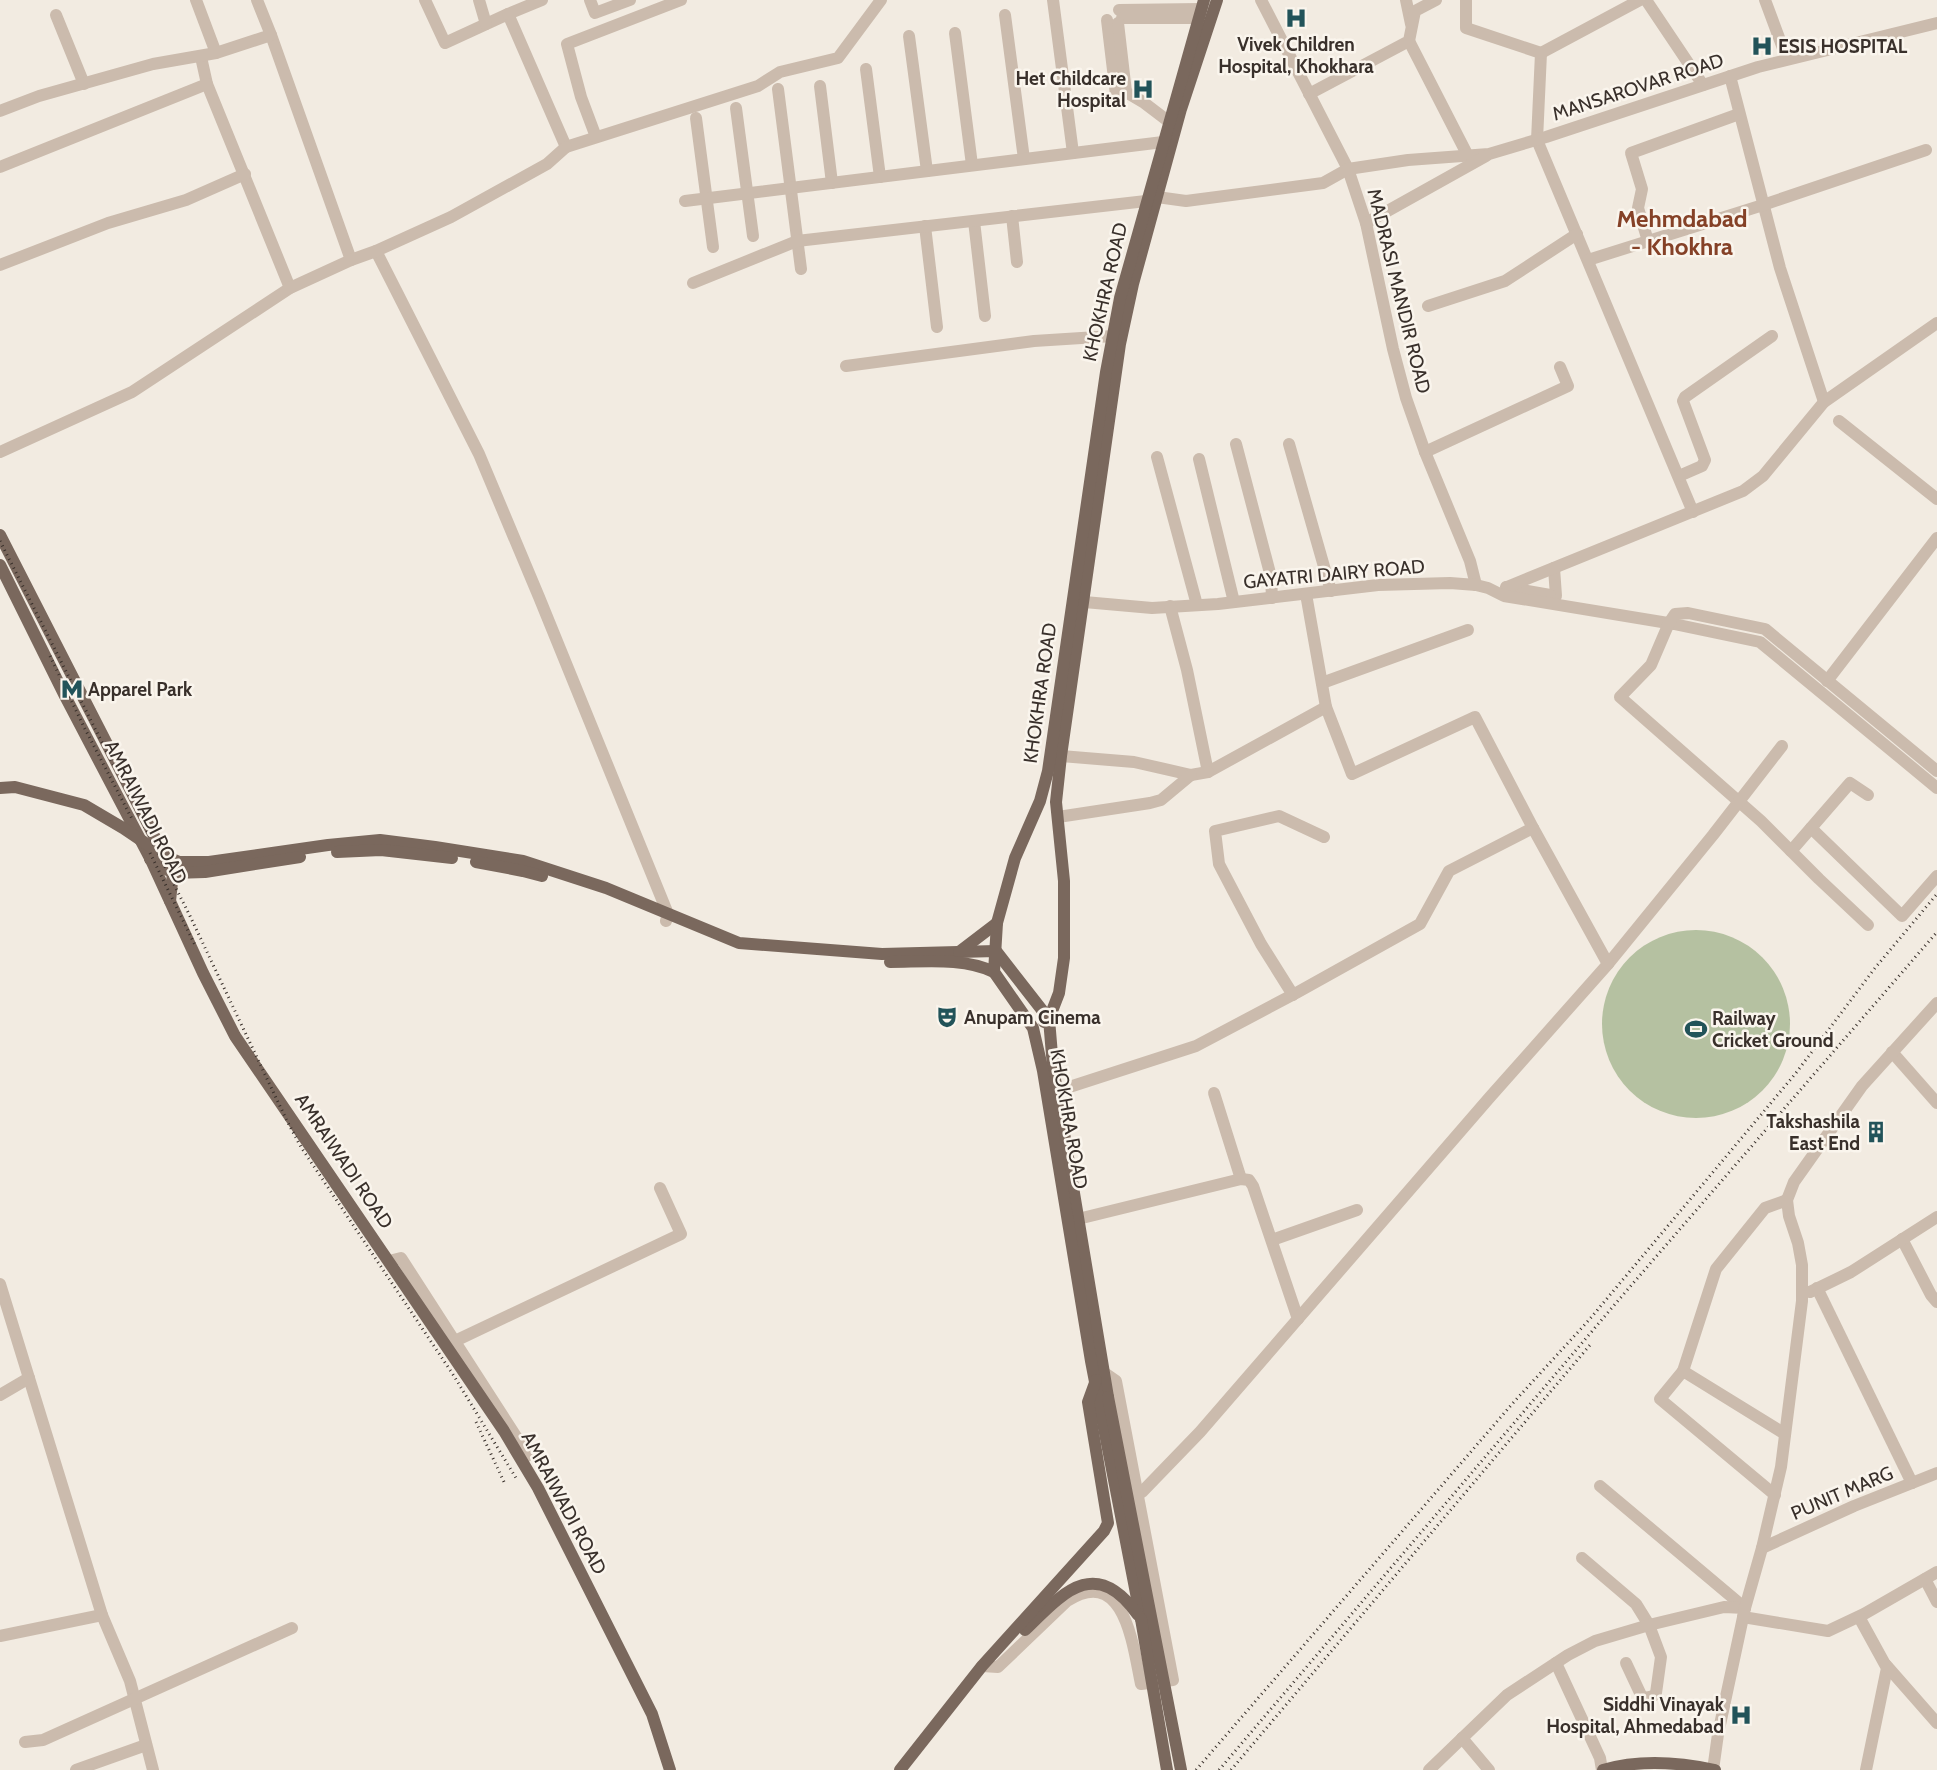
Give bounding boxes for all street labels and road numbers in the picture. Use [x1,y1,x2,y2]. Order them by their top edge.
street label: MANSAROVAR ROAD [1549,48,1727,126]
street label: MADRASI MANDIR ROAD [1362,186,1436,396]
street label: KHOKHRA ROAD [1078,220,1132,364]
street label: GAYATRI DAIRY ROAD [1242,555,1426,593]
street label: KHOKHRA ROAD [1019,621,1061,765]
street label: AMRAIWADI ROAD [100,736,192,888]
street label: KHOKHRA ROAD [1045,1047,1093,1191]
street label: AMRAIWADI ROAD [290,1089,398,1233]
street label: AMRAIWADI ROAD [517,1428,611,1578]
street label: PUNIT MARG [1788,1461,1896,1525]

